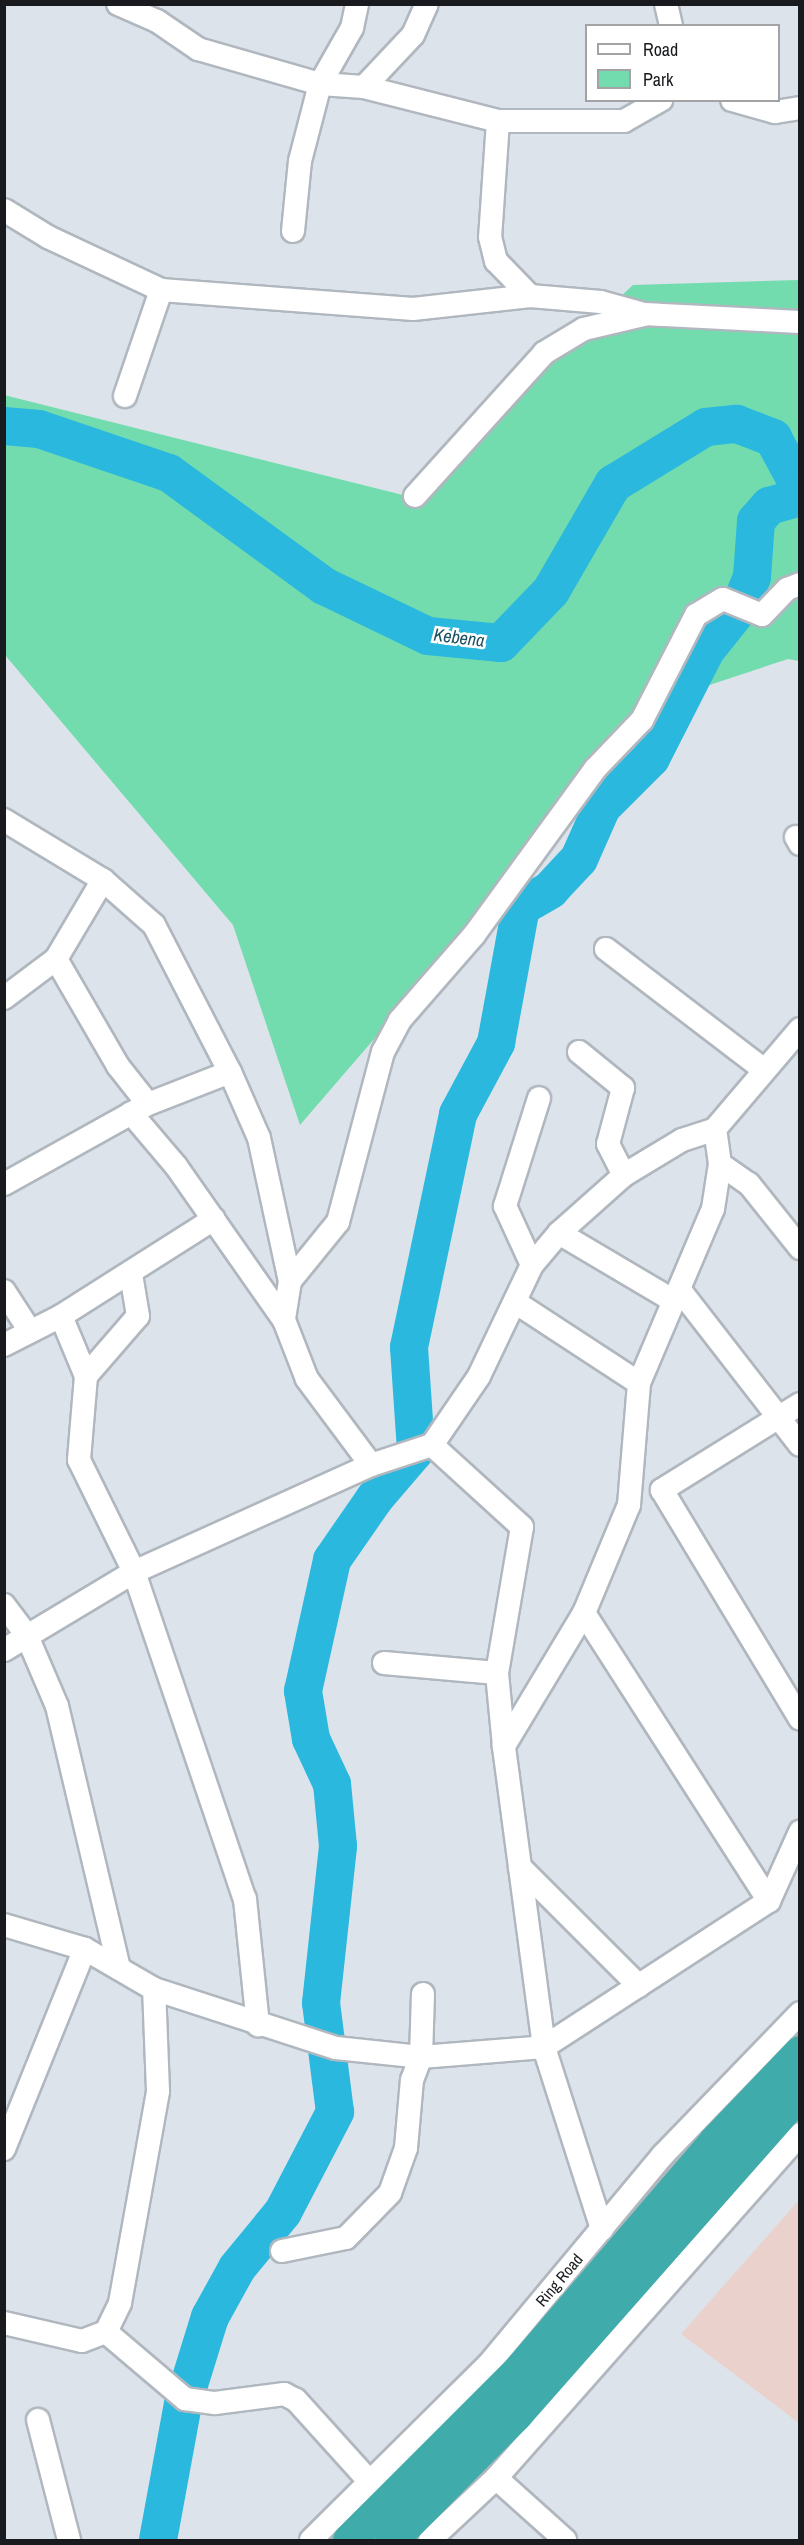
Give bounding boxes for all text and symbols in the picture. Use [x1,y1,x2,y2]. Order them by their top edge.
legend [585,24,780,102]
text: Road [643,37,678,62]
text: Park [643,67,673,92]
water label: Kebena [432,624,486,652]
street label: Ring Road [531,2250,587,2310]

